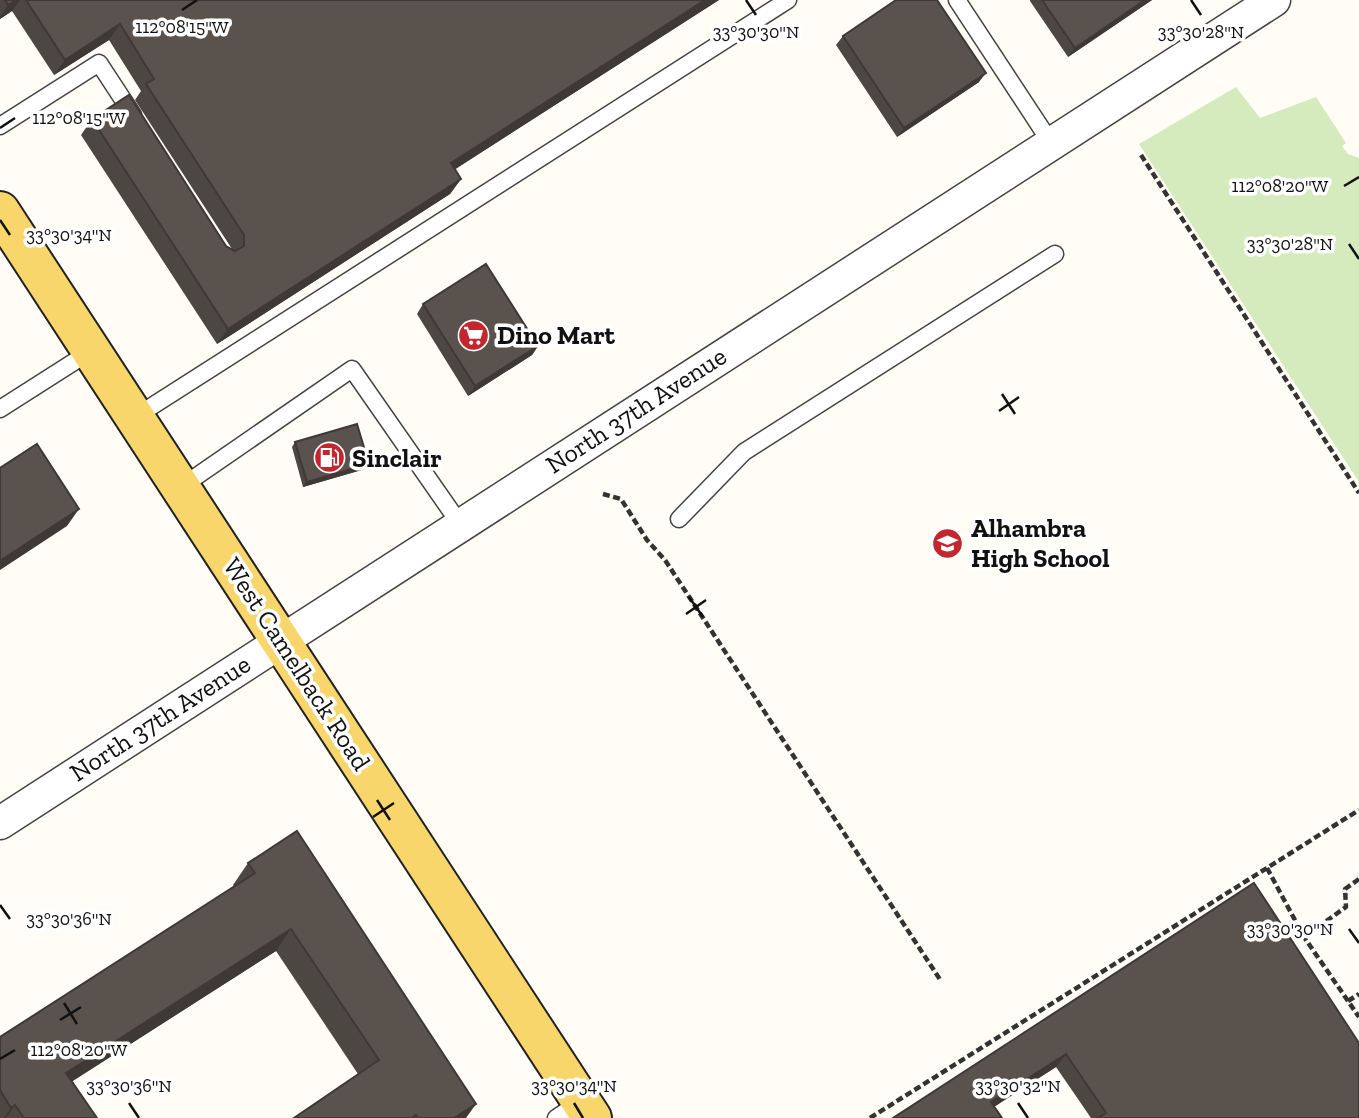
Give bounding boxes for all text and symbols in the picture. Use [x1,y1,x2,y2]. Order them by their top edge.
text: 112°08'15"W [135,16,229,38]
text: 33°30'30"N [713,21,799,43]
text: 33°30'28"N [1158,21,1244,43]
text: 112°08'15"W [32,107,126,129]
text: 112°08'20"W [1232,175,1329,197]
text: 33°30'34"N [26,224,112,246]
text: 33°30'28"N [1247,233,1333,255]
supermarket icon: Dino Mart [457,318,491,352]
place label: Dino Mart [497,319,616,351]
street label: North 37th Avenue [540,340,732,480]
fuel station icon: Sinclair [312,441,346,475]
place label: Sinclair [352,442,442,474]
place label: Alhambra High School [971,512,1110,574]
school or university icon: Alhambra High School [931,526,965,560]
street label: West Camelback Road [216,552,378,776]
street label: North 37th Avenue [64,648,256,788]
text: 33°30'36"N [26,908,112,930]
text: 33°30'30"N [1247,918,1333,940]
text: 112°08'20"W [31,1039,128,1061]
text: 33°30'36"N [86,1075,172,1097]
text: 33°30'34"N [531,1075,617,1097]
text: 33°30'32"N [975,1075,1061,1097]

